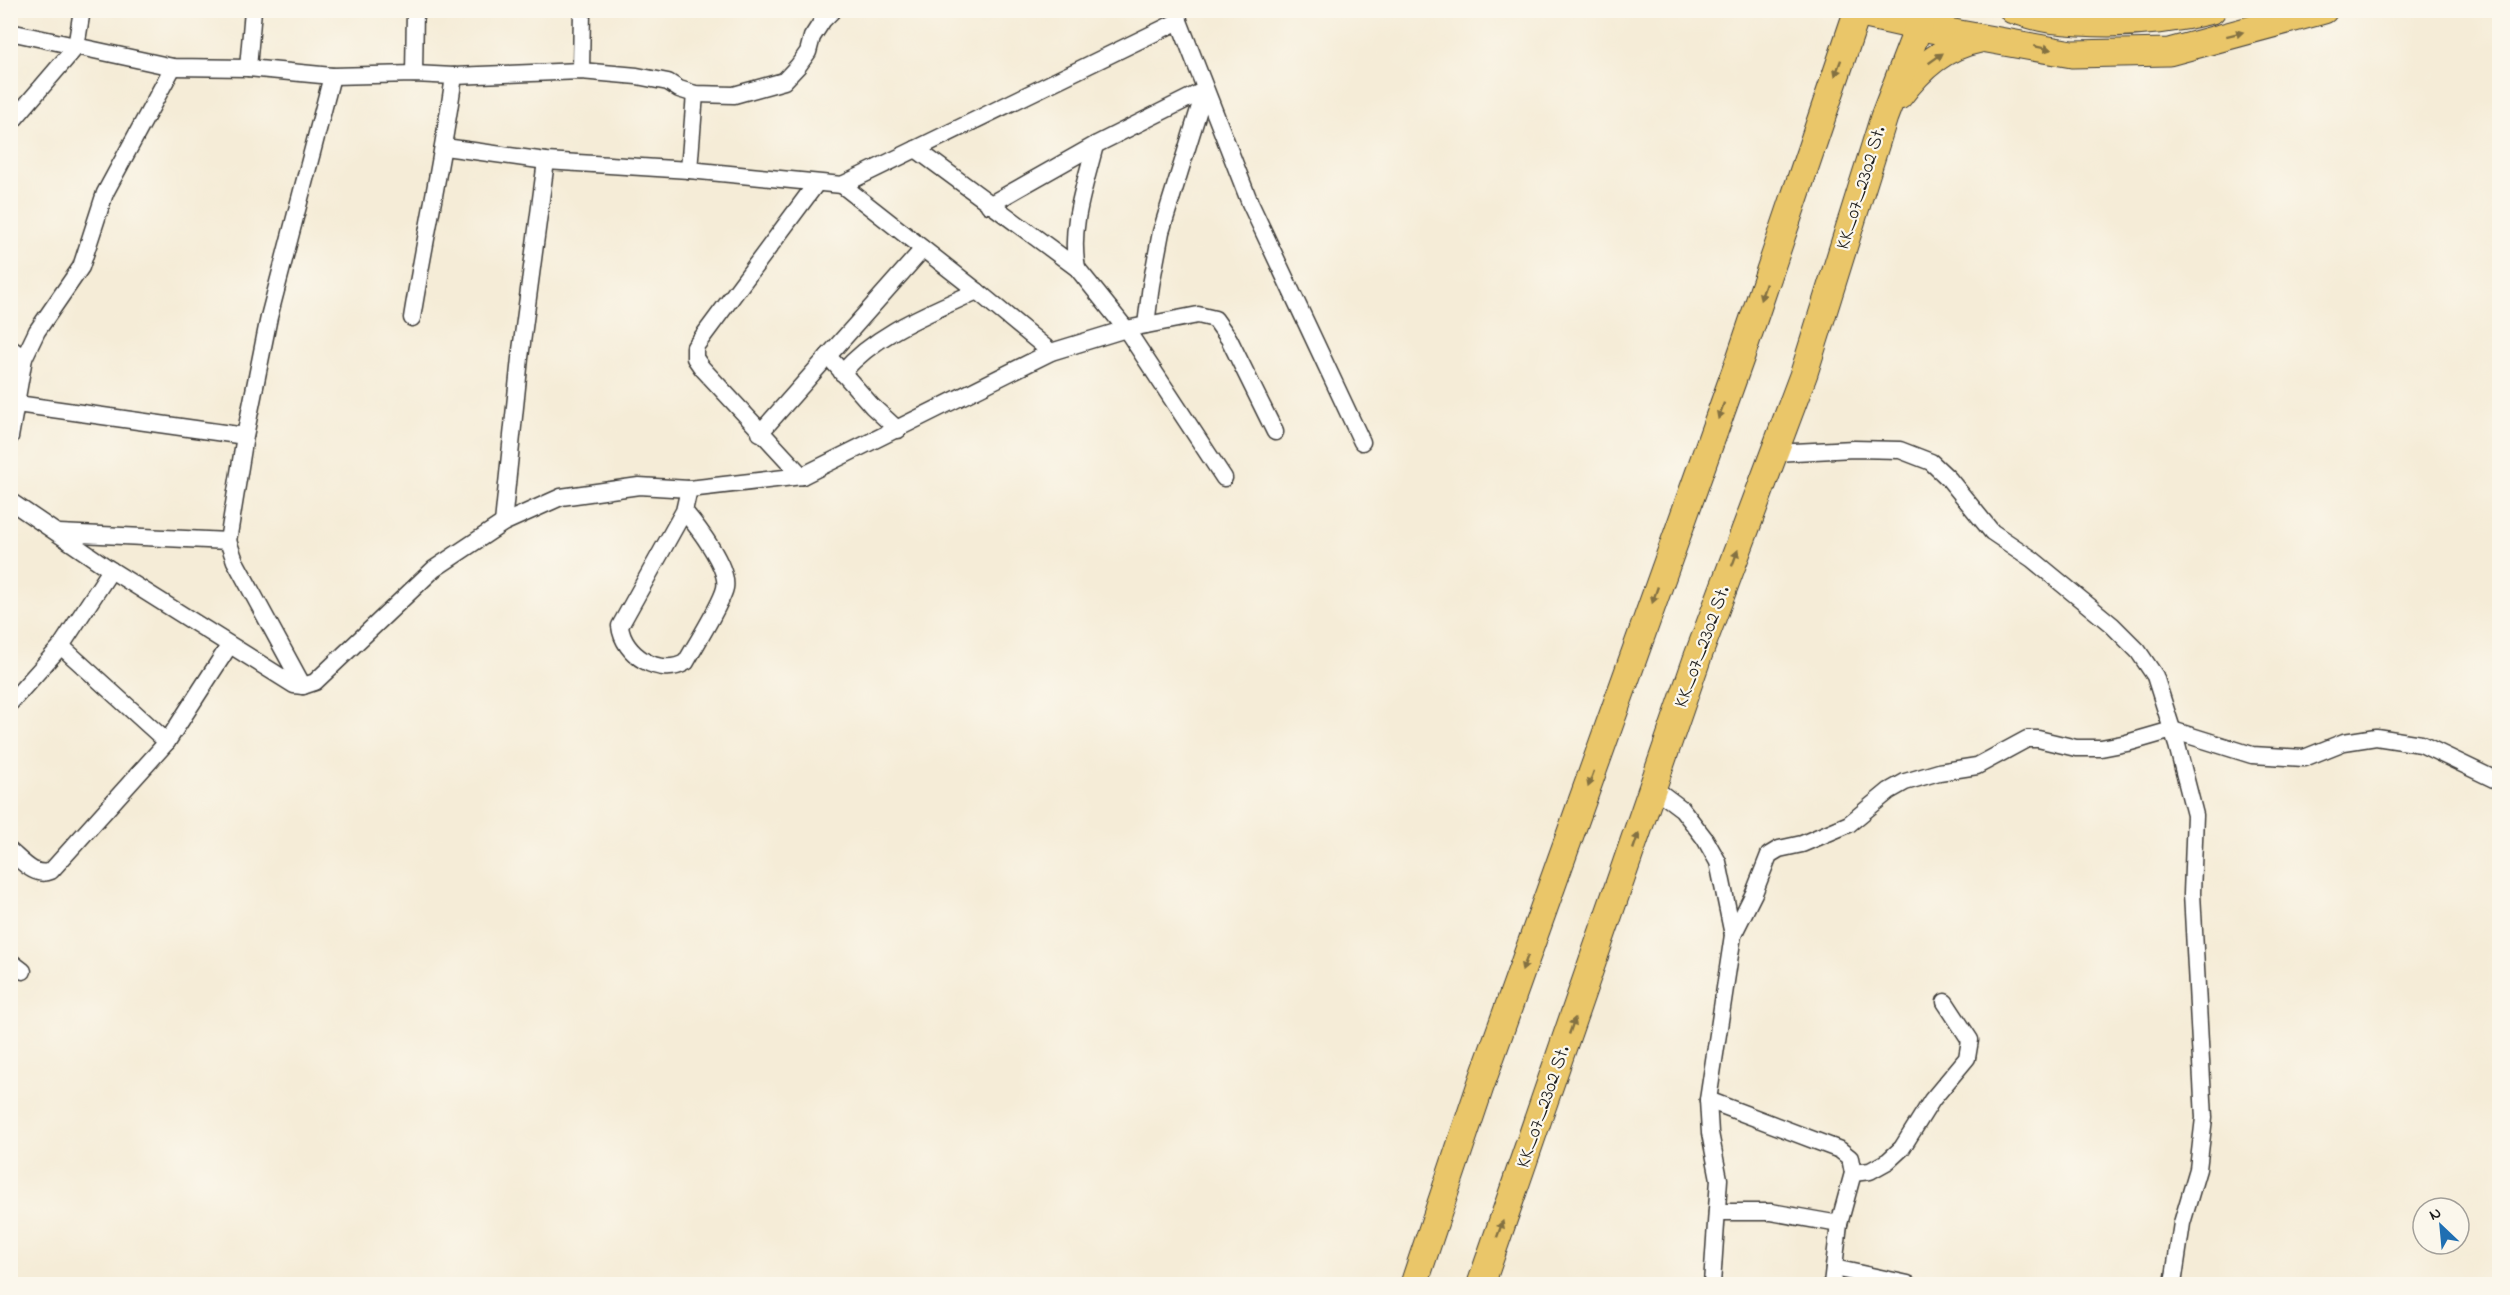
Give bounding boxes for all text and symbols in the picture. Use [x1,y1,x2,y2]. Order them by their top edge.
one-way arrow [2226,29,2245,39]
one-way arrow [2034,44,2053,53]
one-way arrow [1929,52,1944,64]
one-way arrow [1832,59,1842,77]
street label: KK_07_2302 St. [1829,123,1895,253]
one-way arrow [1758,283,1768,301]
one-way arrow [1716,403,1726,421]
one-way arrow [1731,549,1740,567]
street label: KK_07_2302 St. [1667,582,1739,712]
one-way arrow [1650,586,1660,604]
one-way arrow [1586,770,1596,788]
one-way arrow [1631,832,1641,850]
one-way arrow [1519,954,1529,972]
one-way arrow [1567,1017,1577,1035]
street label: KK_07_2302 St. [1509,1042,1579,1172]
north arrow [2411,1196,2471,1256]
text: N [2425,1201,2446,1227]
one-way arrow [1496,1220,1506,1238]

